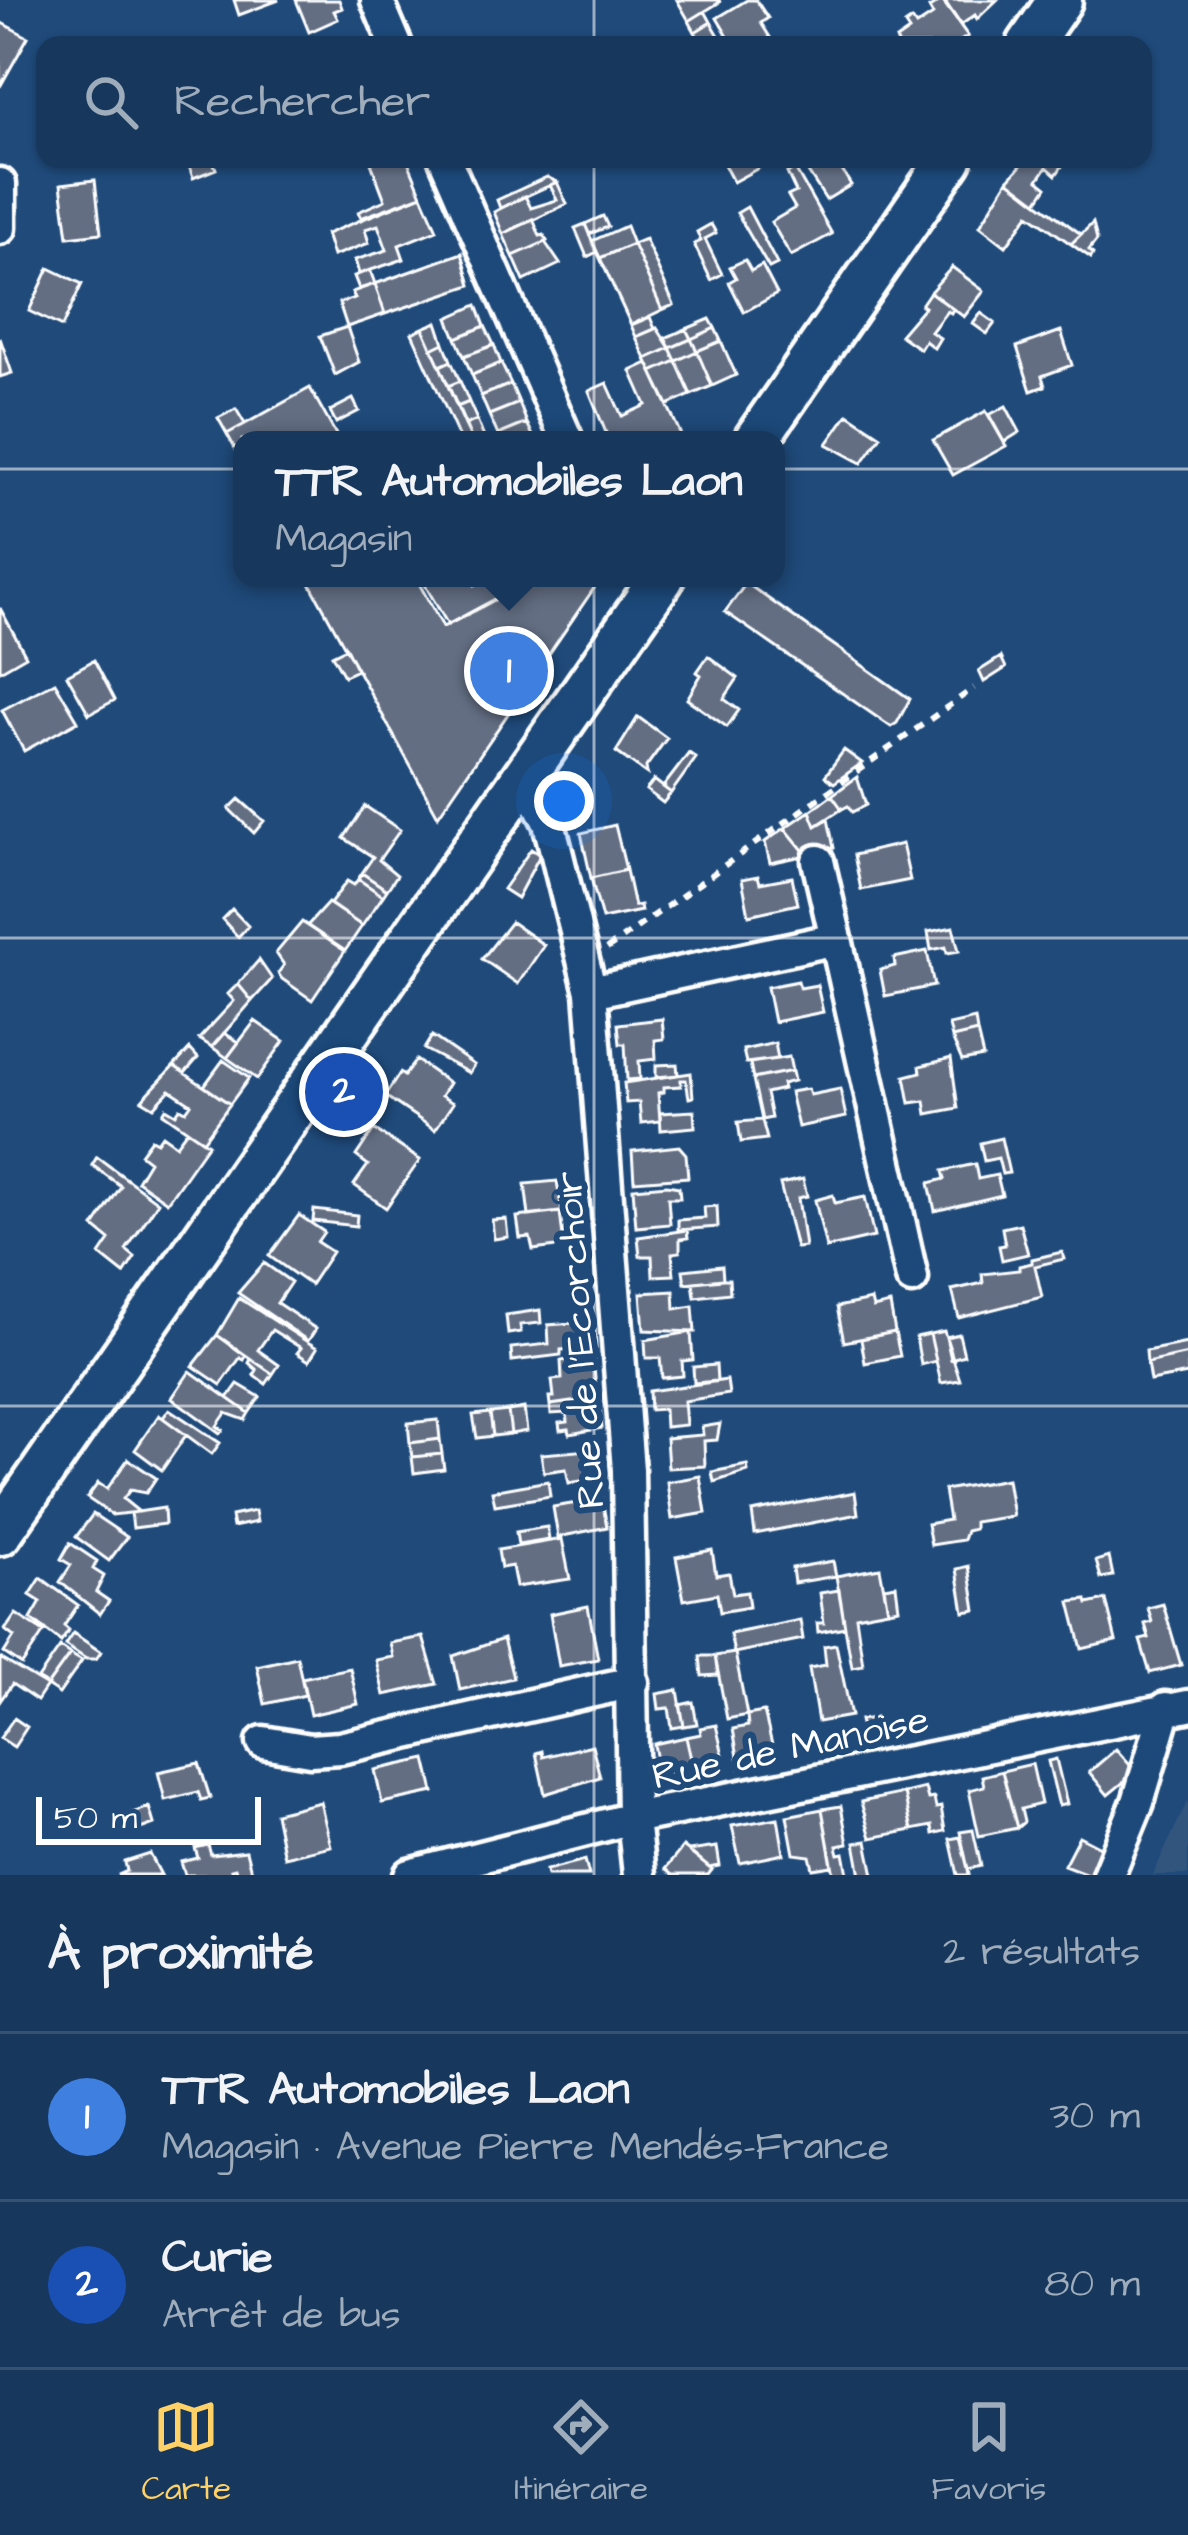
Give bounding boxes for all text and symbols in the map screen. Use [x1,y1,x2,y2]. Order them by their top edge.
search box [36,36,1152,168]
icon: search [78,69,144,135]
text: Rechercher [174,71,430,133]
popup [233,431,785,587]
text: TTR Automobiles Laon [275,451,743,513]
text: Magasin [275,513,412,567]
pin: 1 [470,626,548,716]
your location [534,771,594,831]
pin: 2 [305,1047,383,1137]
street label: Rue de l'Ecorchoir [542,1169,620,1510]
street label: Rue de Manoise [648,1693,934,1805]
scale bar [36,1791,261,1844]
text: 50 m [54,1795,137,1841]
text: À proximité [48,1918,314,1989]
text: 2 résultats [943,1926,1140,1980]
text: TTR Automobiles Laon [162,2059,630,2121]
text: 1 [85,2090,90,2144]
text: 30 m [1050,2090,1140,2144]
text: Magasin · Avenue Pierre Mendés-France [162,2121,889,2175]
text: Curie [162,2227,273,2289]
text: 2 [76,2258,98,2312]
text: 80 m [1044,2258,1140,2312]
text: Arrêt de bus [162,2289,401,2343]
tab: Carte [142,2394,231,2512]
tab: Itinéraire [514,2394,648,2512]
tab: Favoris [931,2394,1046,2512]

